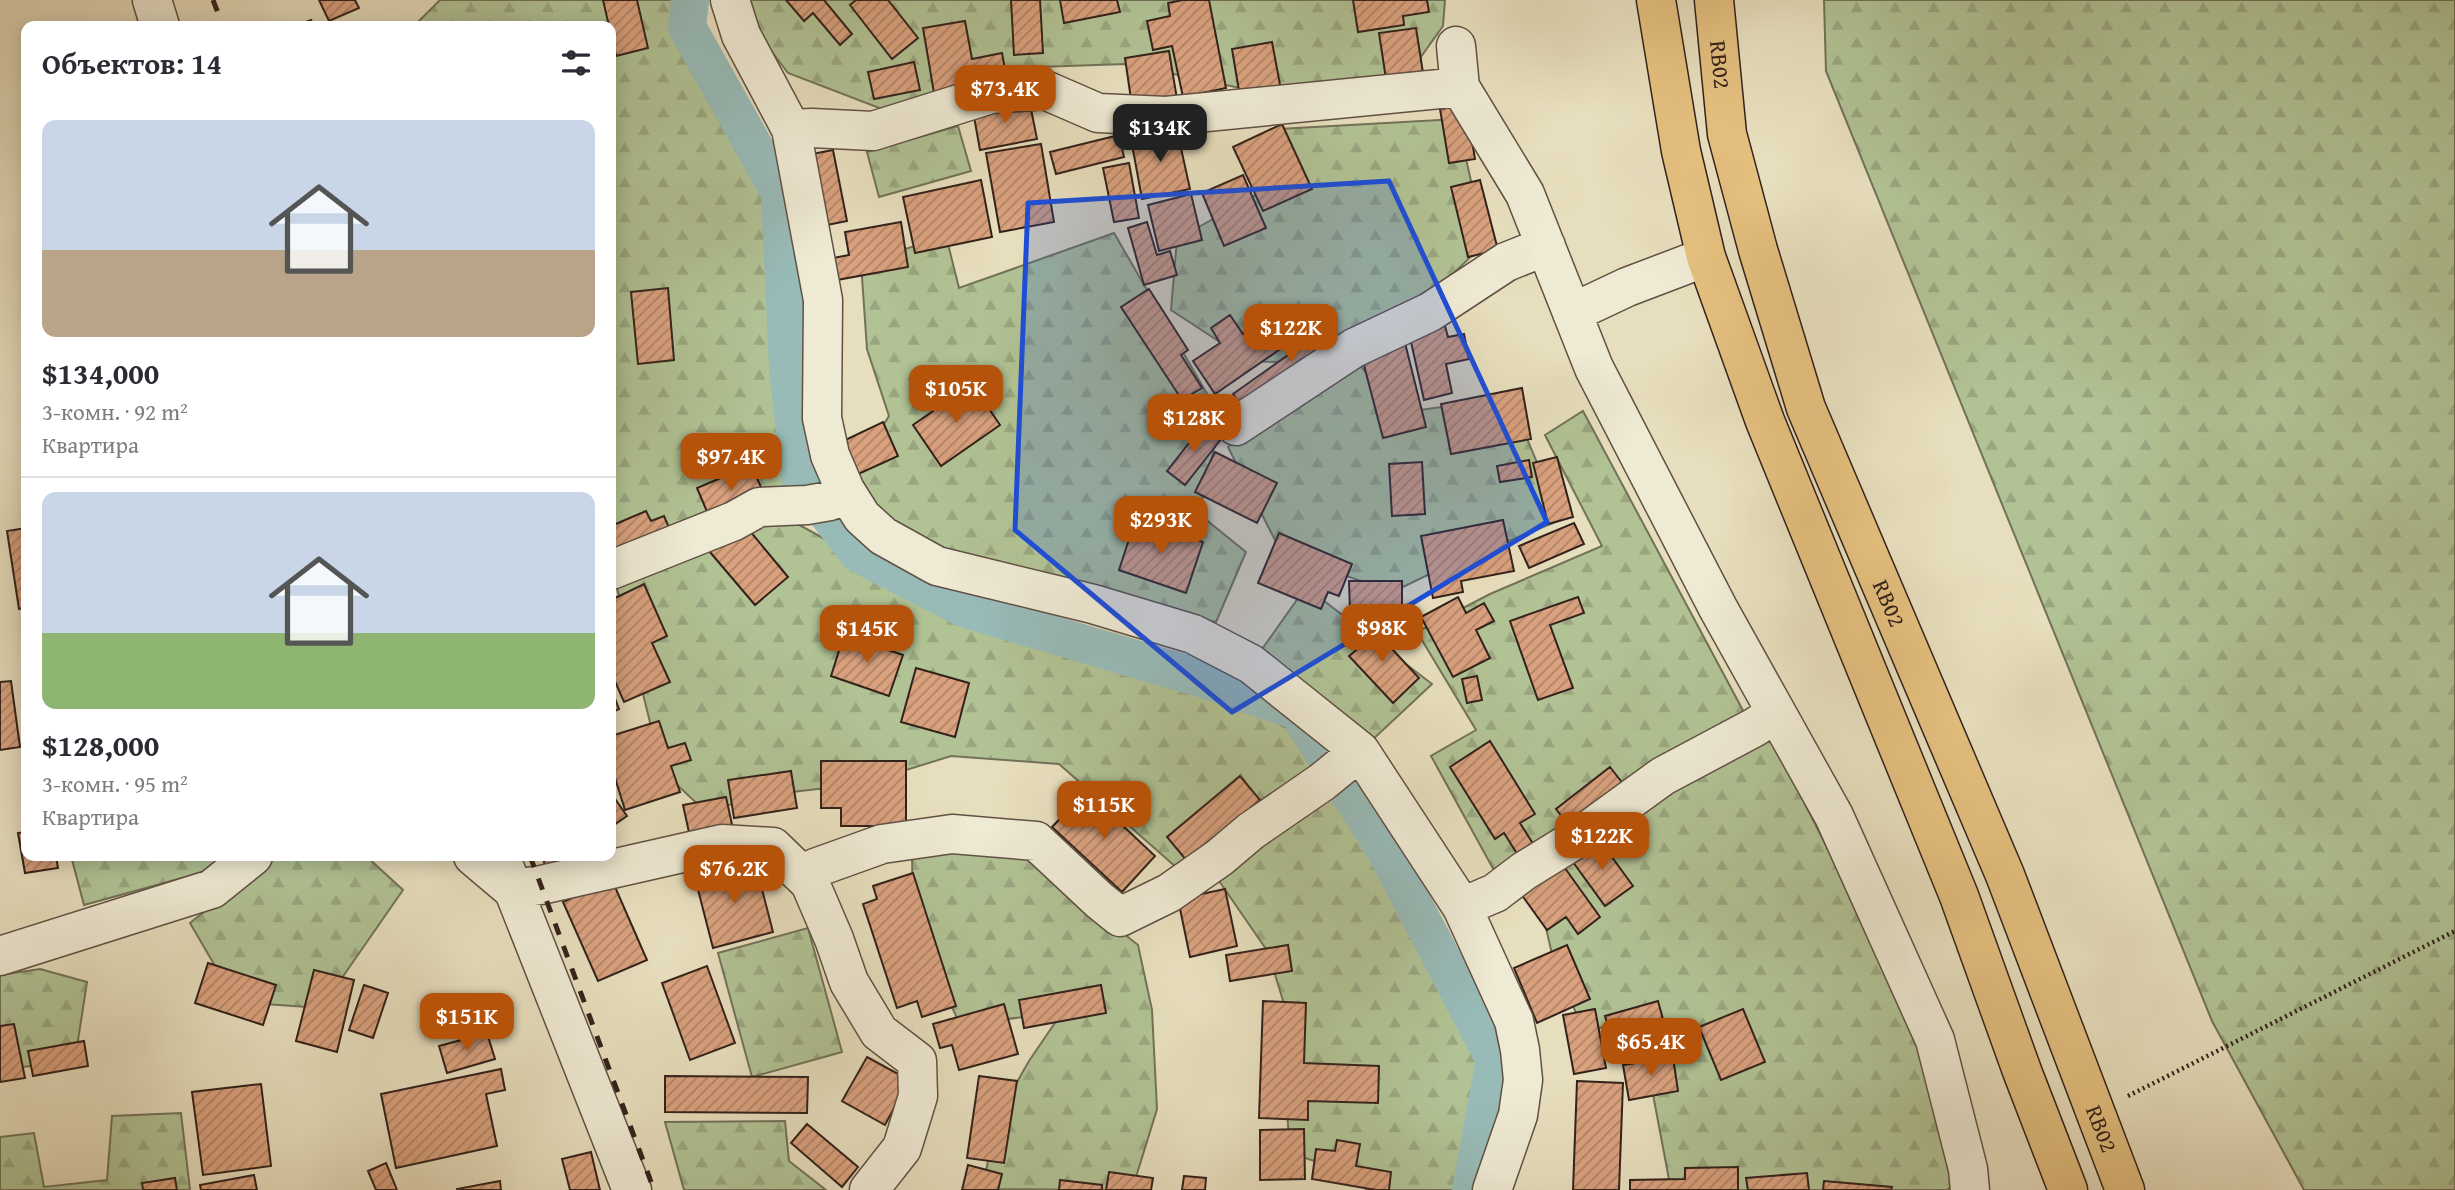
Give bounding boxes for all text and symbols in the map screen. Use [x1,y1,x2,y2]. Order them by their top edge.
street label: RB02 [1702,39,1740,90]
text: Объектов: 14 [42,41,222,85]
icon: filters [557,44,595,82]
pin: $73.4K [948,66,1062,125]
text: $73.4K [971,71,1039,104]
pin: $134K [1111,104,1209,164]
text: $134K [1129,110,1191,143]
icon: home [256,166,382,292]
pin: $122K [1242,304,1340,364]
text: $122K [1260,310,1322,343]
text: $134,000 [42,351,159,395]
pin: $105K [907,366,1005,425]
text: $105K [925,371,987,404]
pin: $128K [1145,394,1243,454]
text: 3-комн. · 92 m² [42,395,188,428]
text: $128K [1163,400,1225,433]
text: Квартира [42,428,139,461]
pin: $97.4K [674,434,788,493]
text: $97.4K [697,439,765,472]
pin: $293K [1112,496,1210,556]
text: $293K [1130,502,1192,535]
icon: home [256,538,382,664]
street label: RB02 [1865,574,1914,632]
pin: $98K [1341,604,1423,664]
pin: $145K [818,606,916,665]
text: $98K [1357,610,1407,643]
text: $145K [836,611,898,644]
text: $128,000 [42,723,159,767]
text: 3-комн. · 95 m² [42,767,188,800]
pin: $115K [1055,782,1153,841]
text: $115K [1073,787,1135,820]
text: Квартира [42,800,139,833]
pin: $122K [1553,812,1651,872]
text: $122K [1571,818,1633,851]
pin: $76.2K [677,846,791,905]
text: $76.2K [700,851,768,884]
pin: $151K [418,993,516,1053]
text: $151K [436,999,498,1032]
pin: $65.4K [1594,1018,1708,1078]
text: $65.4K [1617,1024,1685,1057]
street label: RB02 [2078,1100,2126,1157]

